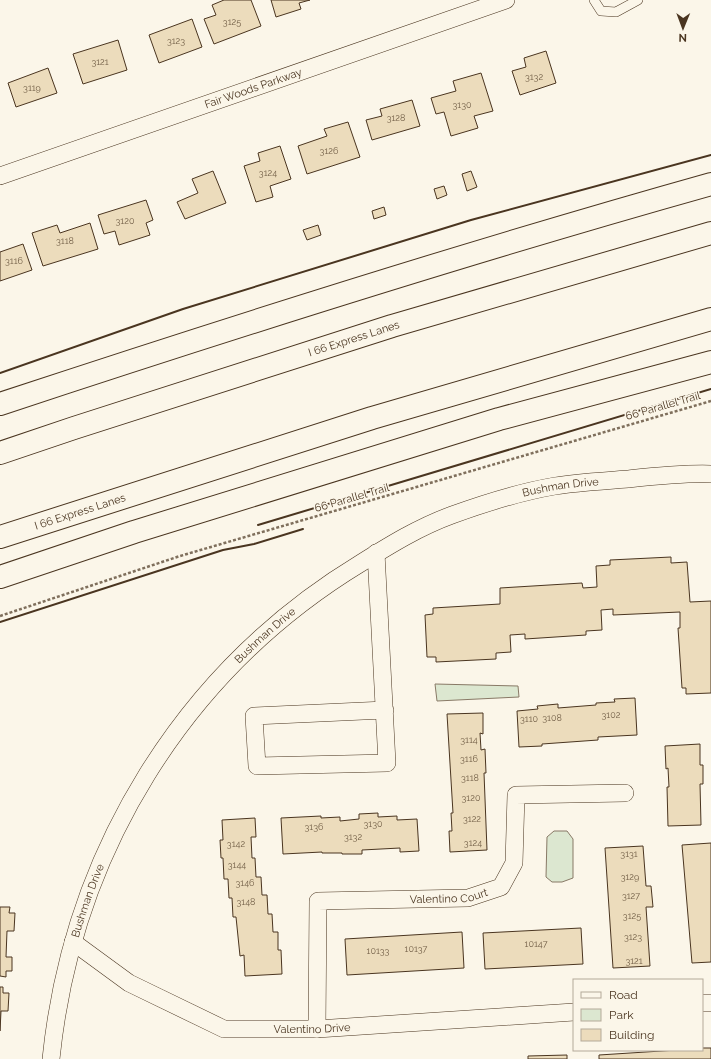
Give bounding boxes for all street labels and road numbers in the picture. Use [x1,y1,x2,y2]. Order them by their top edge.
street label: Fair Woods Parkway [203,65,304,111]
street label: I 66 Express Lanes [307,318,401,359]
street label: 66 Parallel Trail [624,389,702,423]
street label: Bushman Drive [521,475,600,499]
street label: 66 Parallel Trail [313,481,391,515]
street label: I 66 Express Lanes [33,491,127,532]
street label: Bushman Drive [232,604,298,666]
street label: Bushman Drive [68,861,107,939]
street label: Valentino Court [409,885,490,906]
street label: Valentino Drive [274,1020,351,1036]

